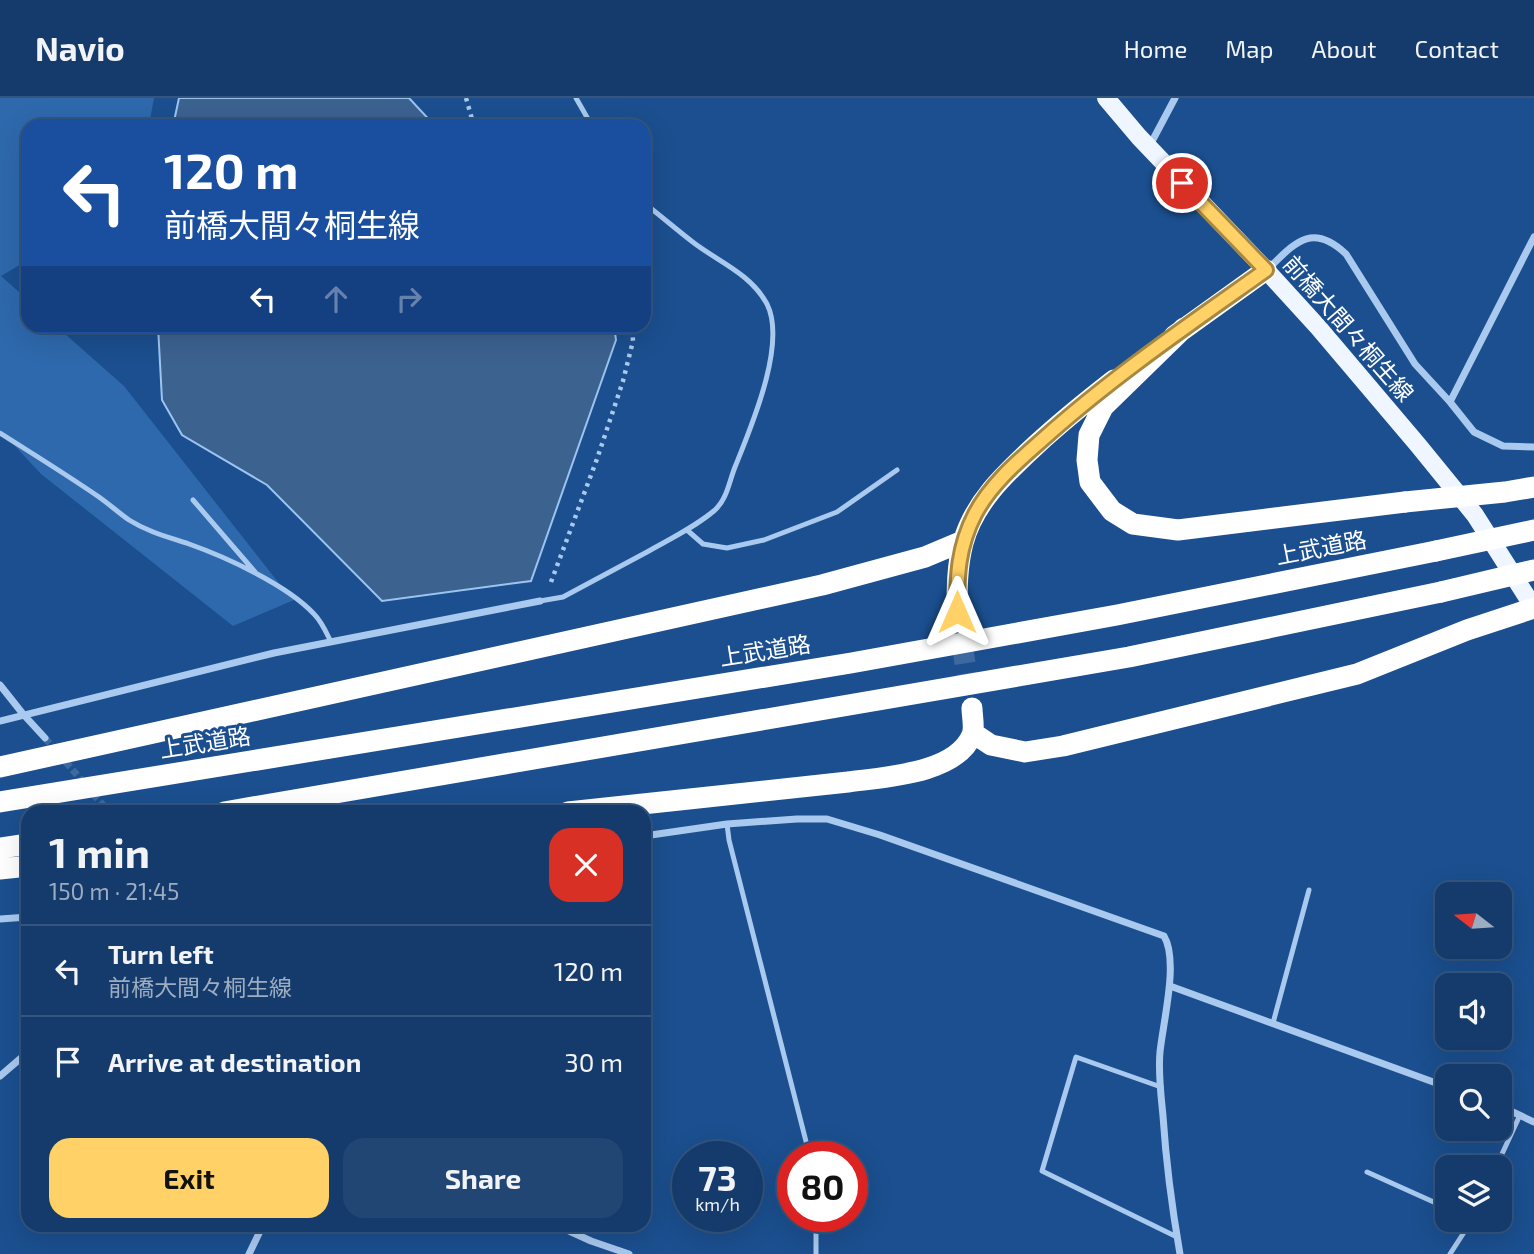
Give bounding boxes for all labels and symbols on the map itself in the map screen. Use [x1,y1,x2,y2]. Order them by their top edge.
pin [1152,153,1212,213]
street label: 前橋大間々桐生線 [1278,249,1420,407]
street label: 上武道路 [1273,524,1369,570]
position arrow [920,575,994,649]
street label: 上武道路 [717,629,813,671]
street label: 上武道路 [157,721,253,763]
north arrow [1435,882,1512,959]
speed limit sign: 80 [777,1141,868,1232]

